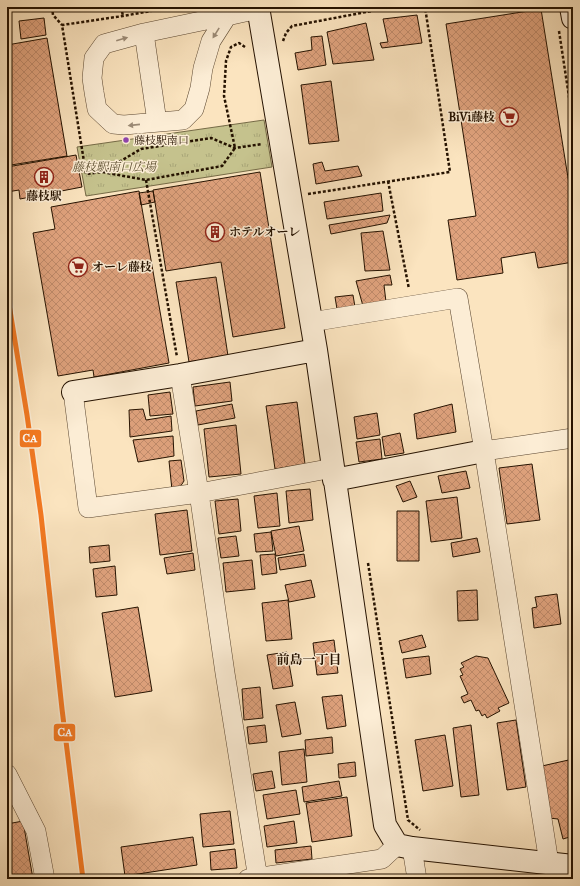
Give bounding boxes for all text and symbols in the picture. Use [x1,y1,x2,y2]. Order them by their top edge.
one-way arrow [212,28,219,39]
one-way arrow [116,36,128,42]
supermarket icon: BiVi藤枝 [498,106,520,128]
place label: BiVi藤枝 [448,110,495,124]
one-way arrow [128,121,140,128]
place label: 藤枝駅南口 [134,134,189,147]
marker: 藤枝駅南口 [121,135,131,145]
park label: 藤枝駅南口広場 [72,160,157,174]
building icon: 藤枝駅 [33,166,55,188]
place label: 藤枝駅 [26,189,62,203]
building icon: ホテルオーレ [204,221,226,243]
place label: ホテルオーレ [229,225,300,239]
supermarket icon: オーレ藤枝 [67,256,89,278]
place label: オーレ藤枝 [92,260,152,274]
line badge: CA [19,429,42,448]
text: CA [23,432,38,445]
district label: 前島一丁目 [276,652,342,668]
line badge: CA [53,723,76,742]
text: CA [58,726,73,739]

